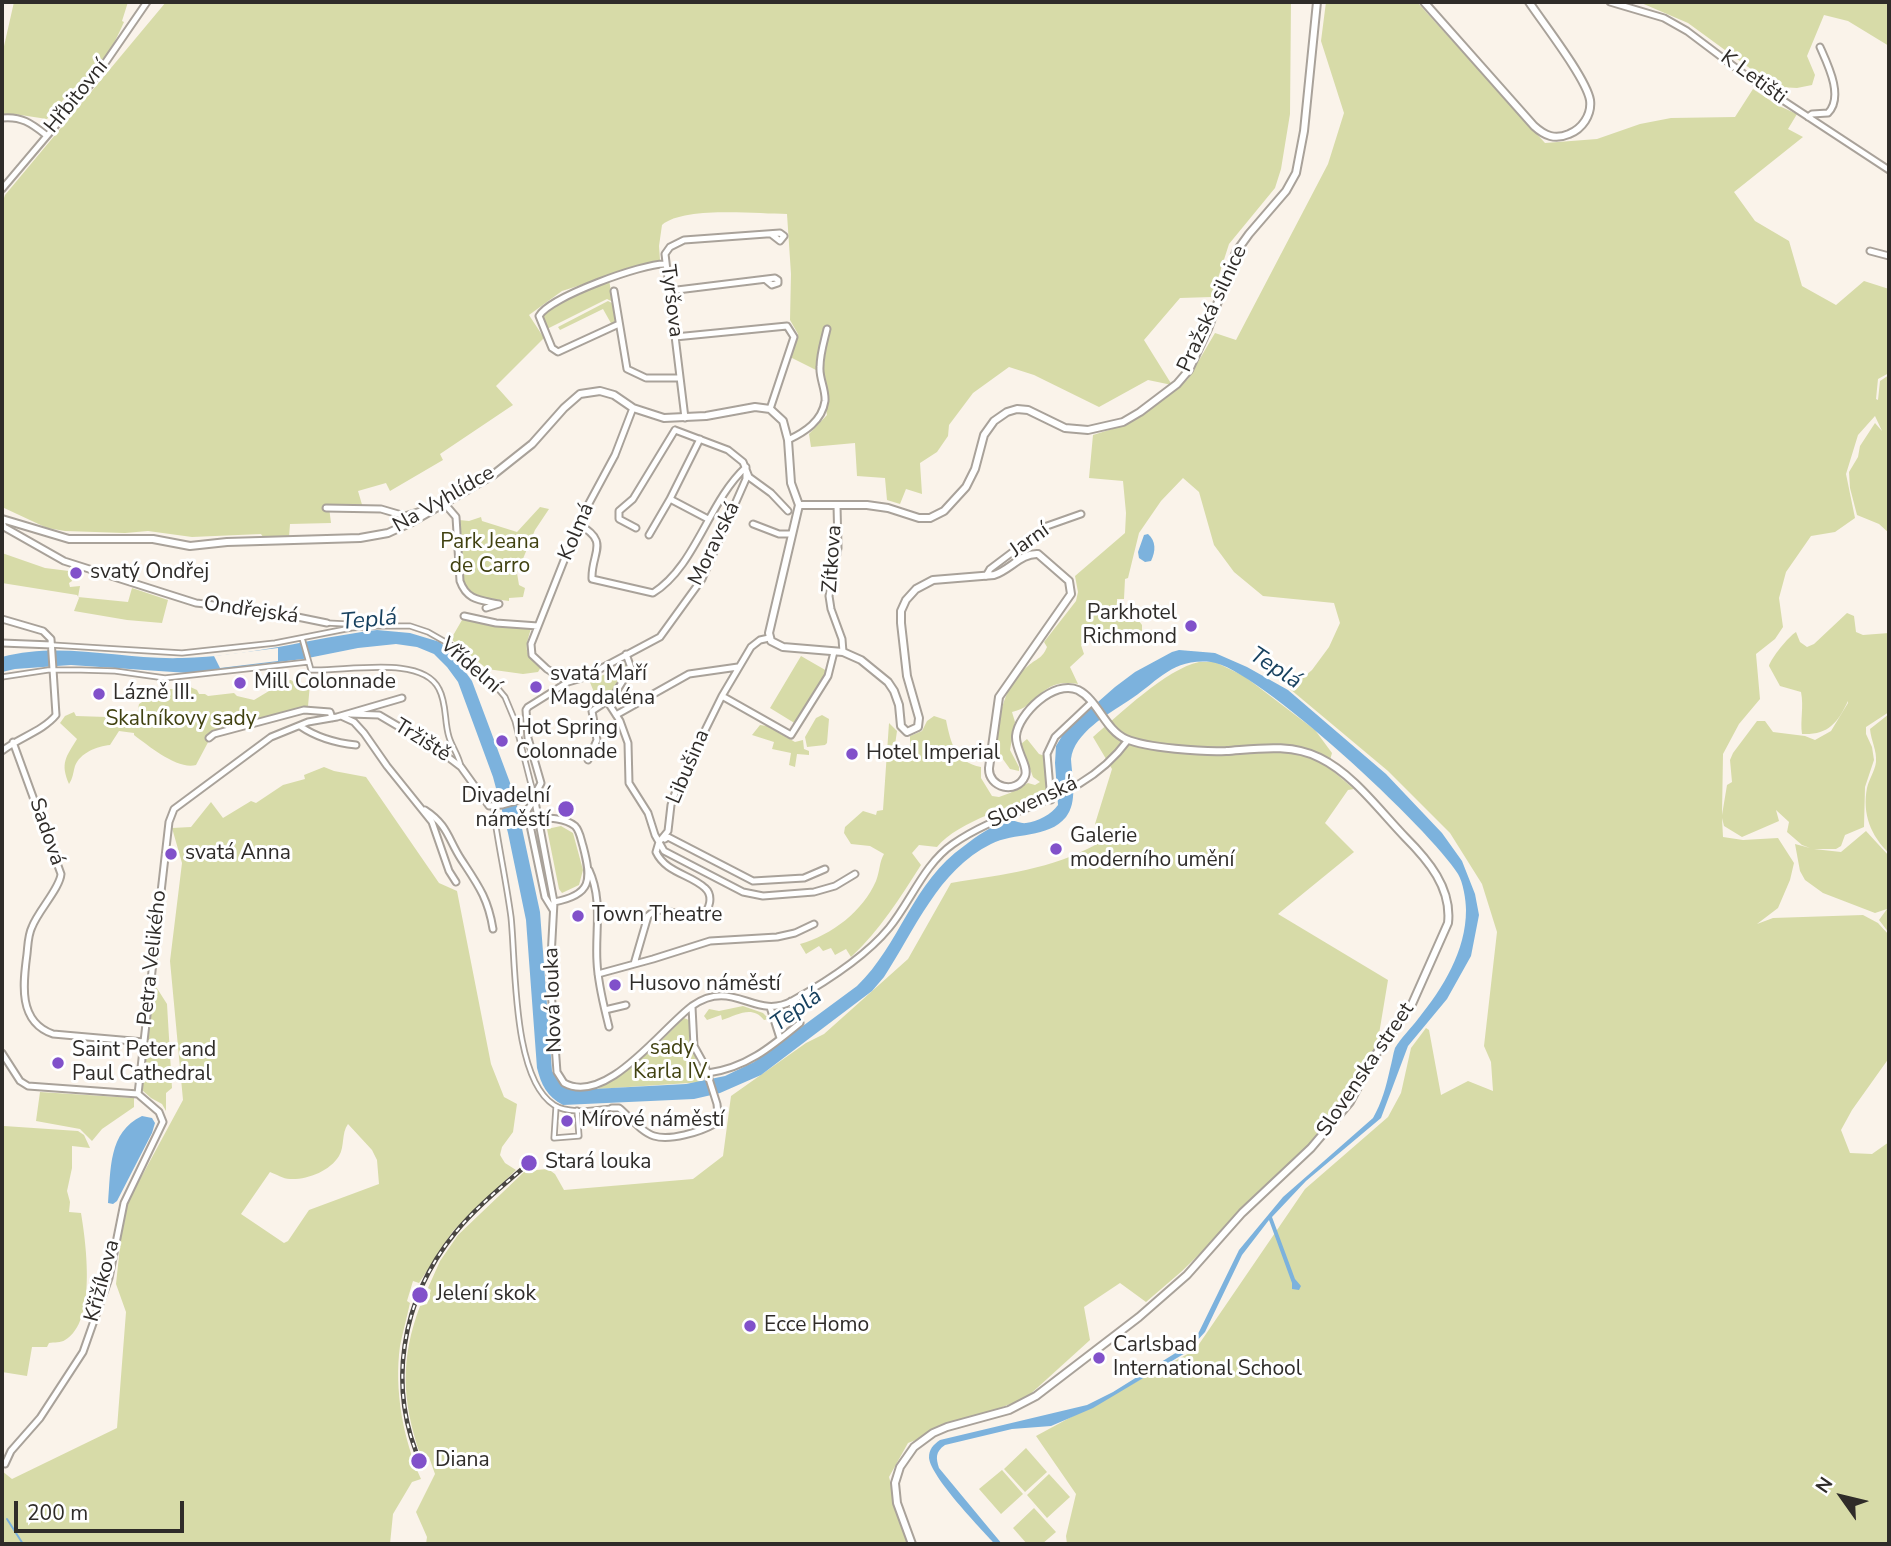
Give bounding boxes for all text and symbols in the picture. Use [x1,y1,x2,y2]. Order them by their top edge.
street label: K Letišti [1715,46,1791,110]
street label: Hřbitovní [40,55,114,139]
street label: Pražská silnice [1173,242,1253,376]
street label: Tyršova [654,263,688,339]
street label: Na Vyhlídce [389,461,499,539]
street label: Moravská [684,498,746,590]
street label: Kolmá [554,500,600,564]
street label: Jarní [1005,519,1055,563]
street label: Zítkova [818,524,848,594]
park label: Park Jeana de Carro [440,530,540,580]
place label: svatý Ondřej [90,560,209,586]
marker: svatý Ondřej [68,565,84,581]
street label: Ondřejská [202,592,300,630]
place label: Parkhotel Richmond [1083,601,1177,651]
water label: Teplá [340,605,398,637]
marker: Parkhotel Richmond [1183,618,1199,634]
street label: Vřídelní [435,633,505,699]
water label: Teplá [1244,642,1306,696]
place label: svatá Maří Magdaléna [550,662,655,712]
place label: Mill Colonnade [254,670,396,696]
marker: Mill Colonnade [232,675,248,691]
marker: svatá Maří Magdaléna [528,679,544,695]
place label: Lázně III. [113,681,195,707]
marker: Lázně III. [91,686,107,702]
park label: Skalníkovy sady [105,707,257,733]
street label: Tržiště [389,714,455,768]
place label: Hot Spring Colonnade [516,716,618,766]
street label: Libušina [662,726,716,808]
marker: Hot Spring Colonnade [494,733,510,749]
place label: Hotel Imperial [866,741,1000,767]
marker: Hotel Imperial [844,746,860,762]
street label: Slovenská [984,771,1082,835]
place label: Divadelní náměstí [461,784,550,834]
street label: Sadová [23,795,69,869]
marker: Divadelní náměstí [556,799,576,819]
place label: Galerie moderního umění [1070,824,1234,874]
place label: svatá Anna [185,841,291,867]
marker: Galerie moderního umění [1048,841,1064,857]
marker: svatá Anna [163,846,179,862]
street label: Petra Velikého [133,889,173,1027]
place label: Town Theatre [592,903,722,929]
marker: Town Theatre [570,908,586,924]
street label: Nová louka [540,947,568,1053]
place label: Husovo náměstí [629,972,781,998]
marker: Husovo náměstí [607,977,623,993]
water label: Teplá [766,983,828,1039]
street label: Slovenska street [1312,998,1420,1142]
park label: sady Karla IV. [633,1036,711,1086]
place label: Saint Peter and Paul Cathedral [72,1038,216,1088]
marker: Saint Peter and Paul Cathedral [50,1055,66,1071]
place label: Mírové náměstí [581,1108,724,1134]
marker: Mírové náměstí [559,1113,575,1129]
place label: Stará louka [545,1150,651,1176]
marker: Stará louka [519,1153,539,1173]
street label: Křižíkova [80,1237,126,1325]
place label: Jelení skok [436,1282,536,1308]
marker: Jelení skok [410,1285,430,1305]
place label: Ecce Homo [764,1313,869,1339]
marker: Ecce Homo [742,1318,758,1334]
place label: Carlsbad International School [1113,1333,1302,1383]
marker: Carlsbad International School [1091,1350,1107,1366]
place label: Diana [435,1448,490,1474]
marker: Diana [409,1451,429,1471]
north arrow [1807,1462,1877,1532]
text: N [1810,1472,1839,1498]
scale bar [18,1486,187,1530]
text: 200 m [27,1499,88,1527]

